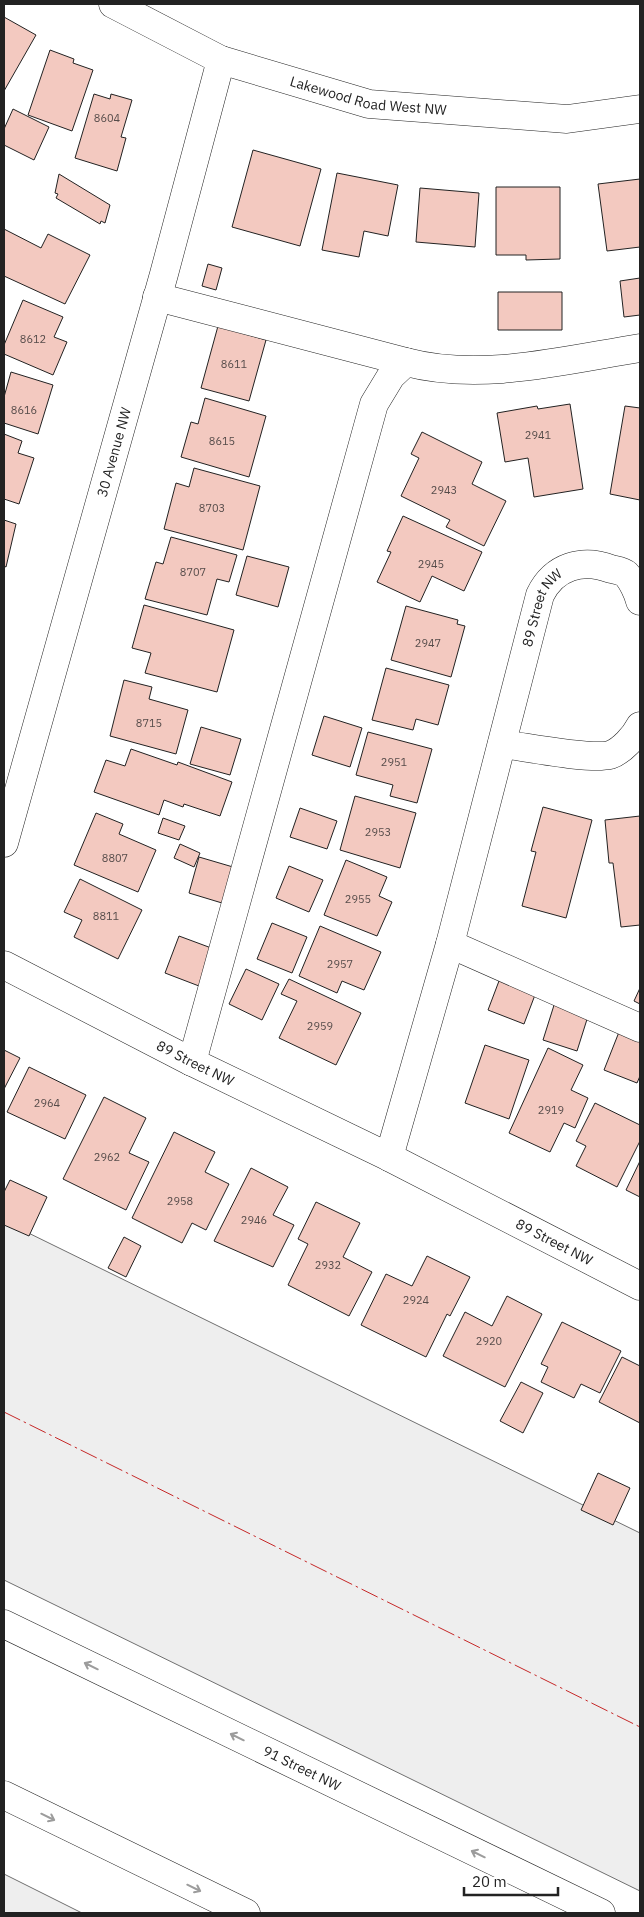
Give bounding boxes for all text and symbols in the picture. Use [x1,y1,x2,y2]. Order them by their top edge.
street label: Lakewood Road West NW [288,72,448,119]
house number: 8604 [94,111,121,125]
house number: 8612 [20,332,46,346]
house number: 8611 [221,357,248,371]
house number: 8616 [11,403,37,417]
street label: 30 Avenue NW [93,405,135,499]
house number: 2941 [525,428,552,442]
house number: 8615 [209,434,235,448]
house number: 2943 [431,483,457,497]
house number: 8703 [199,501,225,515]
house number: 2945 [418,557,444,571]
street label: 89 Street NW [518,564,566,649]
house number: 8707 [180,565,206,579]
house number: 2947 [415,636,441,650]
house number: 8715 [136,716,162,730]
house number: 2951 [381,755,408,769]
house number: 2953 [365,825,391,839]
house number: 8807 [102,851,128,865]
house number: 2955 [345,892,371,906]
house number: 8811 [93,909,120,923]
house number: 2957 [327,957,353,971]
house number: 2959 [307,1019,333,1033]
street label: 89 Street NW [153,1036,237,1090]
house number: 2964 [34,1096,61,1110]
house number: 2919 [538,1103,564,1117]
house number: 2962 [94,1150,120,1164]
house number: 2958 [167,1194,193,1208]
house number: 2946 [241,1213,267,1227]
street label: 89 Street NW [513,1215,596,1269]
house number: 2932 [315,1258,341,1272]
house number: 2924 [403,1293,430,1307]
house number: 2920 [476,1334,502,1348]
one-way arrow [84,1661,99,1670]
one-way arrow [230,1732,245,1742]
street label: 91 Street NW [260,1742,344,1795]
one-way arrow [40,1812,55,1822]
one-way arrow [471,1849,486,1858]
scale bar [464,1864,558,1896]
text: 20 m [472,1872,507,1891]
one-way arrow [186,1884,201,1893]

